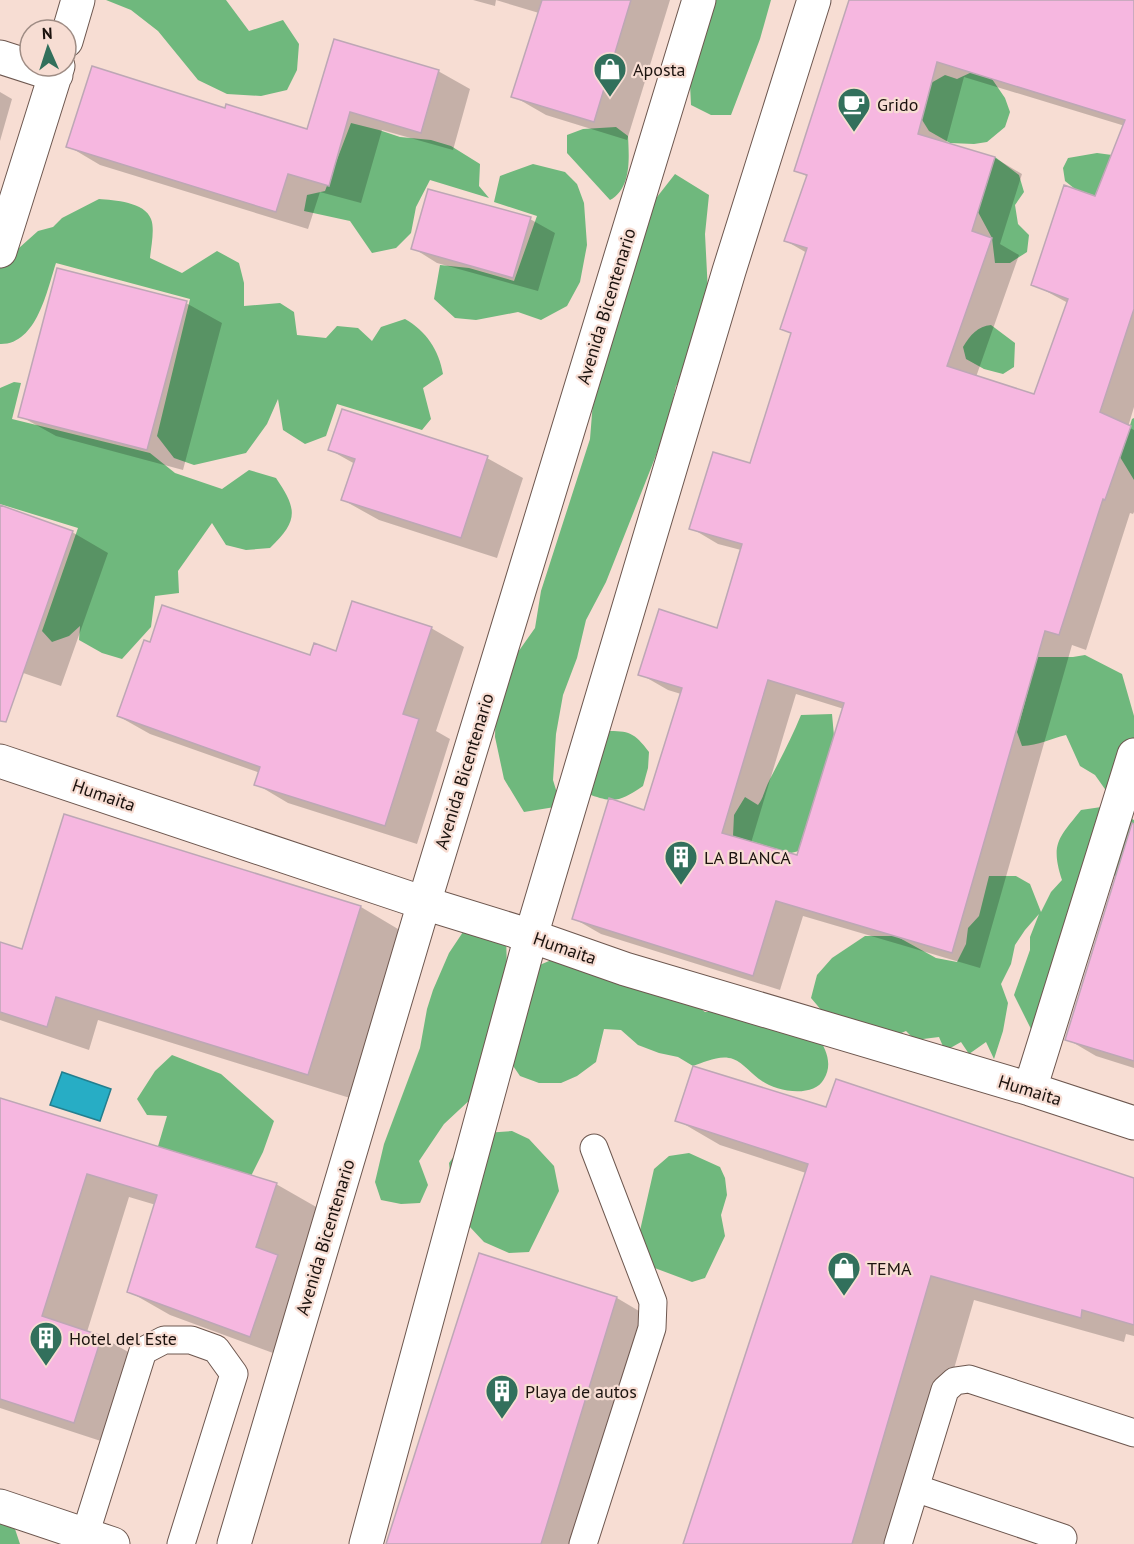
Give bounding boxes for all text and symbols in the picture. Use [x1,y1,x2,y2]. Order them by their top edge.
north arrow [18,18,78,78]
text: N [41,23,53,43]
shop icon: Aposta [592,51,628,98]
place label: Aposta [633,58,686,81]
cafe icon: Grido [836,86,872,133]
place label: Grido [877,93,918,116]
street label: Avenida Bicentenario [571,225,641,387]
street label: Avenida Bicentenario [429,690,499,852]
street label: Humaita [69,774,139,816]
building icon: LA BLANCA [663,839,699,886]
place label: LA BLANCA [704,846,791,869]
street label: Humaita [530,927,600,969]
street label: Humaita [995,1069,1065,1111]
street label: Avenida Bicentenario [290,1156,360,1318]
shop icon: TEMA [826,1250,862,1297]
place label: TEMA [867,1257,912,1280]
building icon: Hotel del Este [28,1320,64,1367]
place label: Hotel del Este [69,1327,177,1350]
building icon: Playa de autos [484,1373,520,1420]
place label: Playa de autos [525,1380,637,1403]

